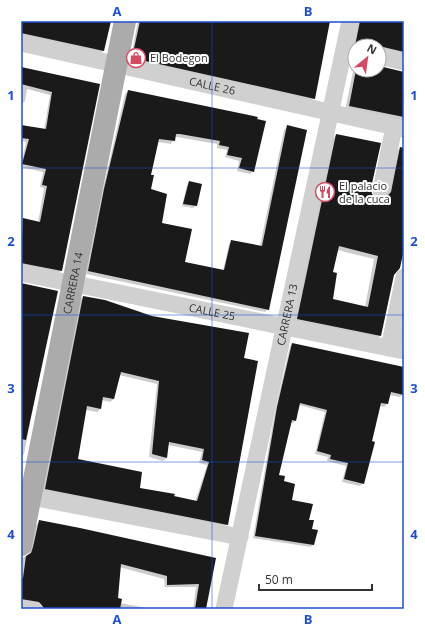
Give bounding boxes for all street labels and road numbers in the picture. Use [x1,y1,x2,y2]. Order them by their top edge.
street label: CALLE 26 [188,73,237,98]
street label: CARRERA 14 [59,250,86,315]
street label: CARRERA 13 [273,282,300,347]
street label: CALLE 25 [188,299,237,323]

